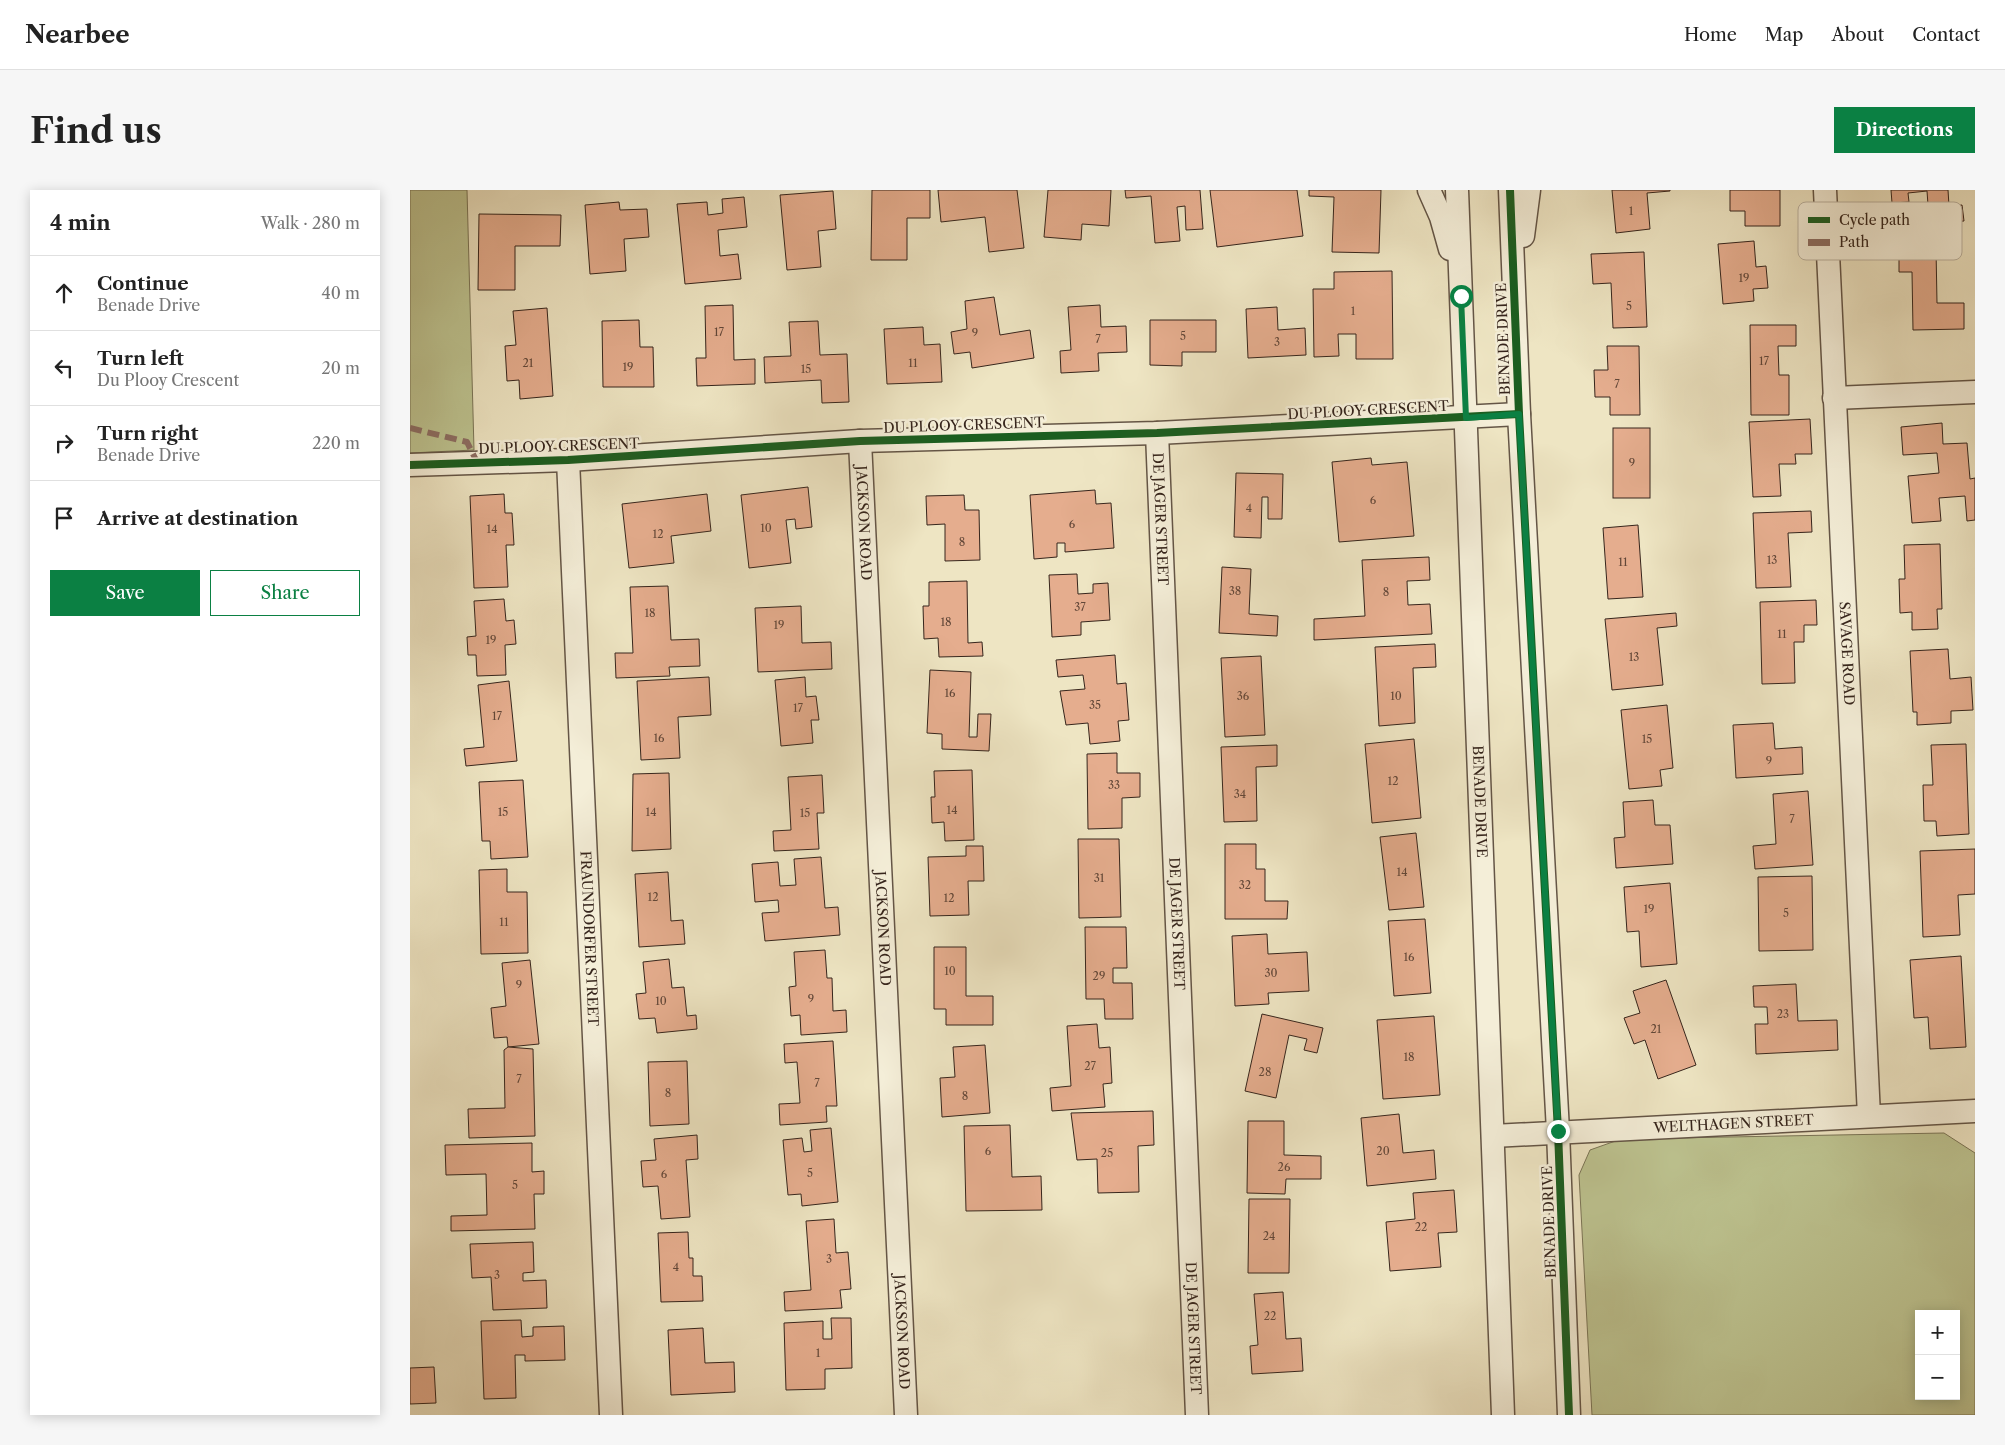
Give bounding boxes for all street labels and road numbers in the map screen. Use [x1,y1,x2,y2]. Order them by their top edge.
street label: BENADE DRIVE [1492,283,1514,395]
street label: DU PLOOY CRESCENT [1287,397,1450,423]
street label: DU PLOOY CRESCENT [883,413,1045,437]
street label: DU PLOOY CRESCENT [478,434,640,458]
street label: DE JAGER STREET [1149,452,1172,586]
street label: JACKSON ROAD [852,463,876,581]
street label: SAVAGE ROAD [1836,601,1858,706]
street label: BENADE DRIVE [1469,745,1491,858]
street label: FRAUNDORFER STREET [577,850,603,1027]
street label: DE JAGER STREET [1165,857,1189,991]
street label: JACKSON ROAD [871,869,895,986]
street label: WELTHAGEN STREET [1652,1110,1815,1137]
street label: BENADE DRIVE [1538,1166,1560,1278]
street label: DE JAGER STREET [1182,1262,1205,1395]
street label: JACKSON ROAD [890,1272,914,1390]

